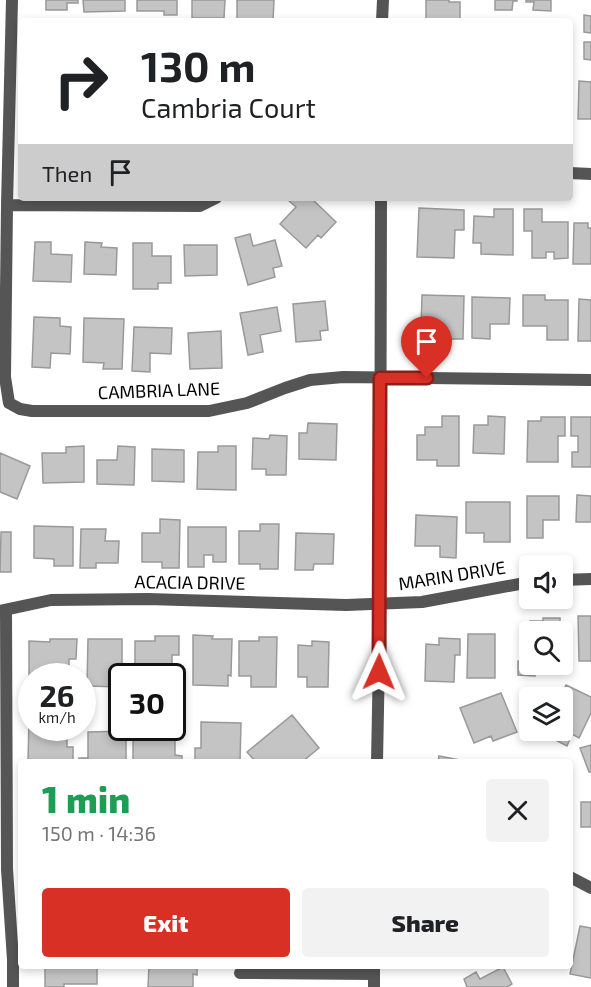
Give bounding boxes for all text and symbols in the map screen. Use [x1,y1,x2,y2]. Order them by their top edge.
text: 130 m [141,40,256,90]
icon: right [42,42,120,120]
text: Cambria Court [141,91,316,123]
icon: arrive [104,156,137,189]
text: Then [42,160,92,186]
pin [401,316,452,378]
icon: arrive [410,325,443,358]
street label: CAMBRIA LANE [97,377,220,403]
map controls [519,555,573,741]
button: sound [519,555,573,609]
street label: MARIN DRIVE [397,556,507,594]
street label: ACACIA DRIVE [134,570,246,594]
button: search [519,621,573,675]
position arrow [347,640,411,704]
speed limit sign: 30 [108,663,186,741]
text: 26 [39,677,75,713]
button: layers [519,687,573,741]
text: km/h [38,708,76,726]
text: 1 min [42,777,130,820]
button: close [486,779,549,842]
text: 150 m · 14:36 [42,821,156,845]
button: Exit [42,888,290,957]
button: Share [302,888,549,957]

